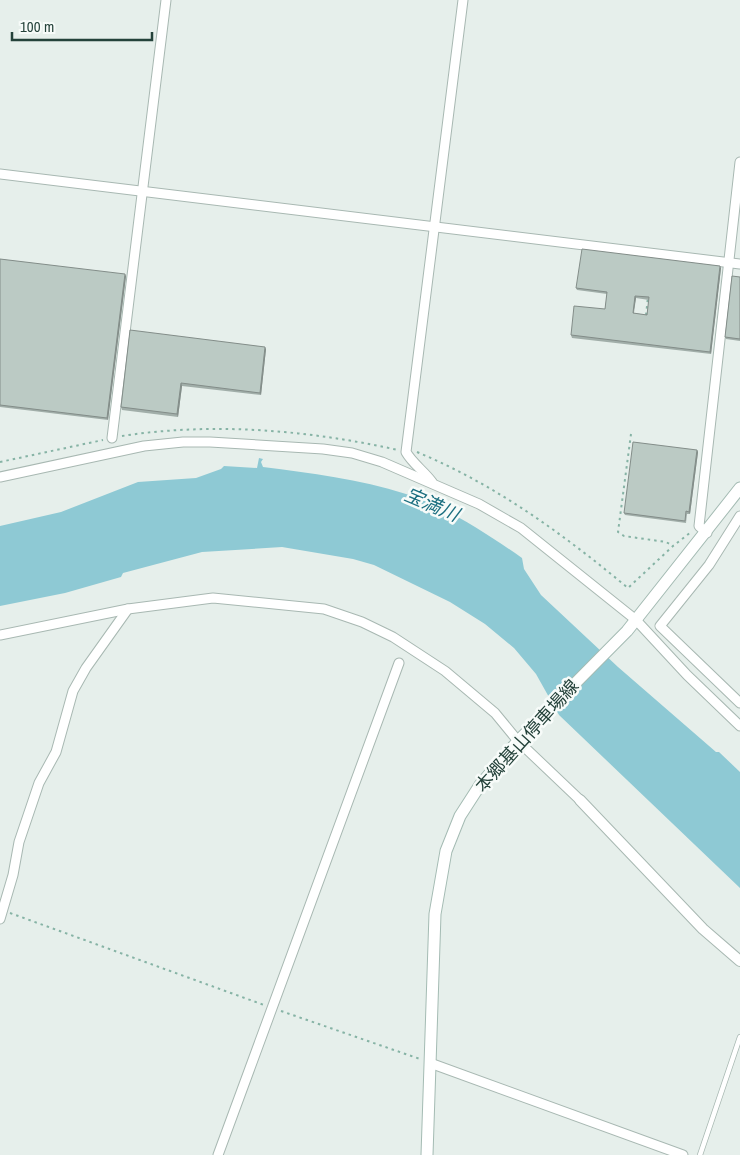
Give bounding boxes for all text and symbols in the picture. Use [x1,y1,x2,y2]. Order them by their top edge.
scale bar [12,10,152,42]
text: 100 m [20,16,54,37]
water label: 宝満川 [401,481,465,528]
street label: 本郷基山停車場線 [469,674,584,798]

